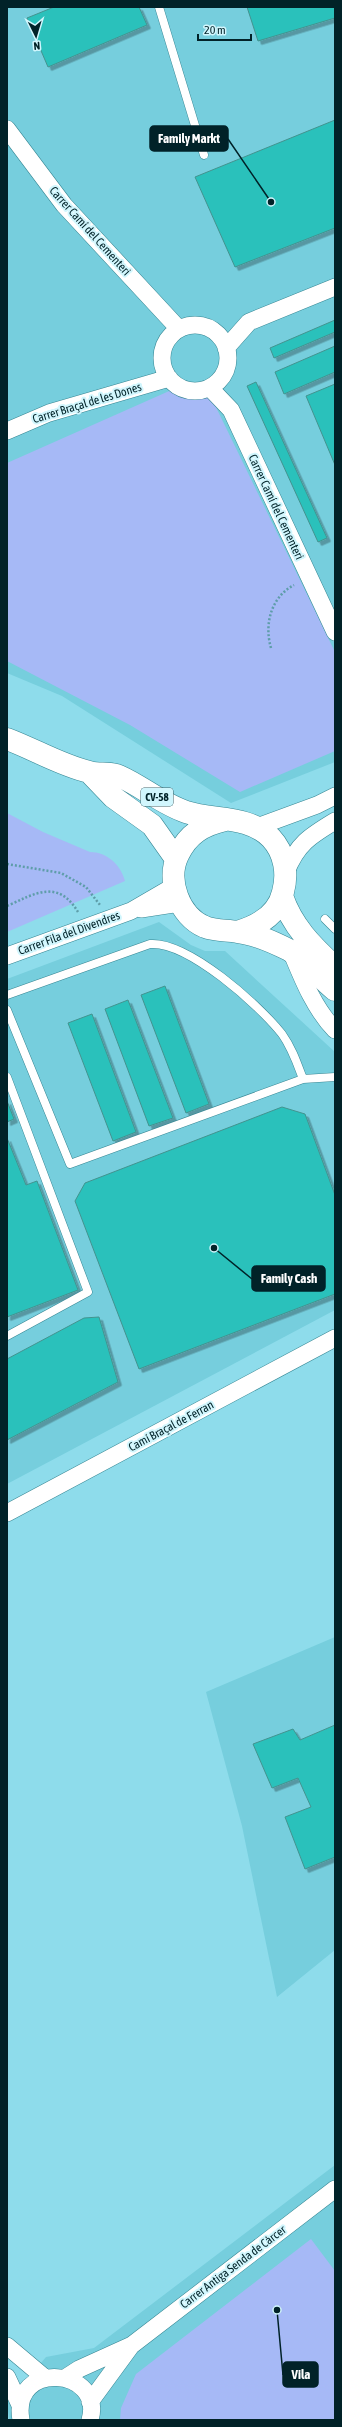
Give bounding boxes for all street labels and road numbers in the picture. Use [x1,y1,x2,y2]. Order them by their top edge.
street label: Carrer Camí del Cementeri [46,184,134,278]
street label: Carrer Braçal de les Dones [31,380,143,426]
street label: Carrer Camí del Cementeri [245,452,307,562]
road number: CV-58 [141,788,173,806]
street label: Carrer Fila del Divendres [16,908,122,958]
street label: Camí Braçal de Ferran [126,1398,216,1454]
street label: Carrer Antiga Senda de Càrcer [177,2222,289,2311]

